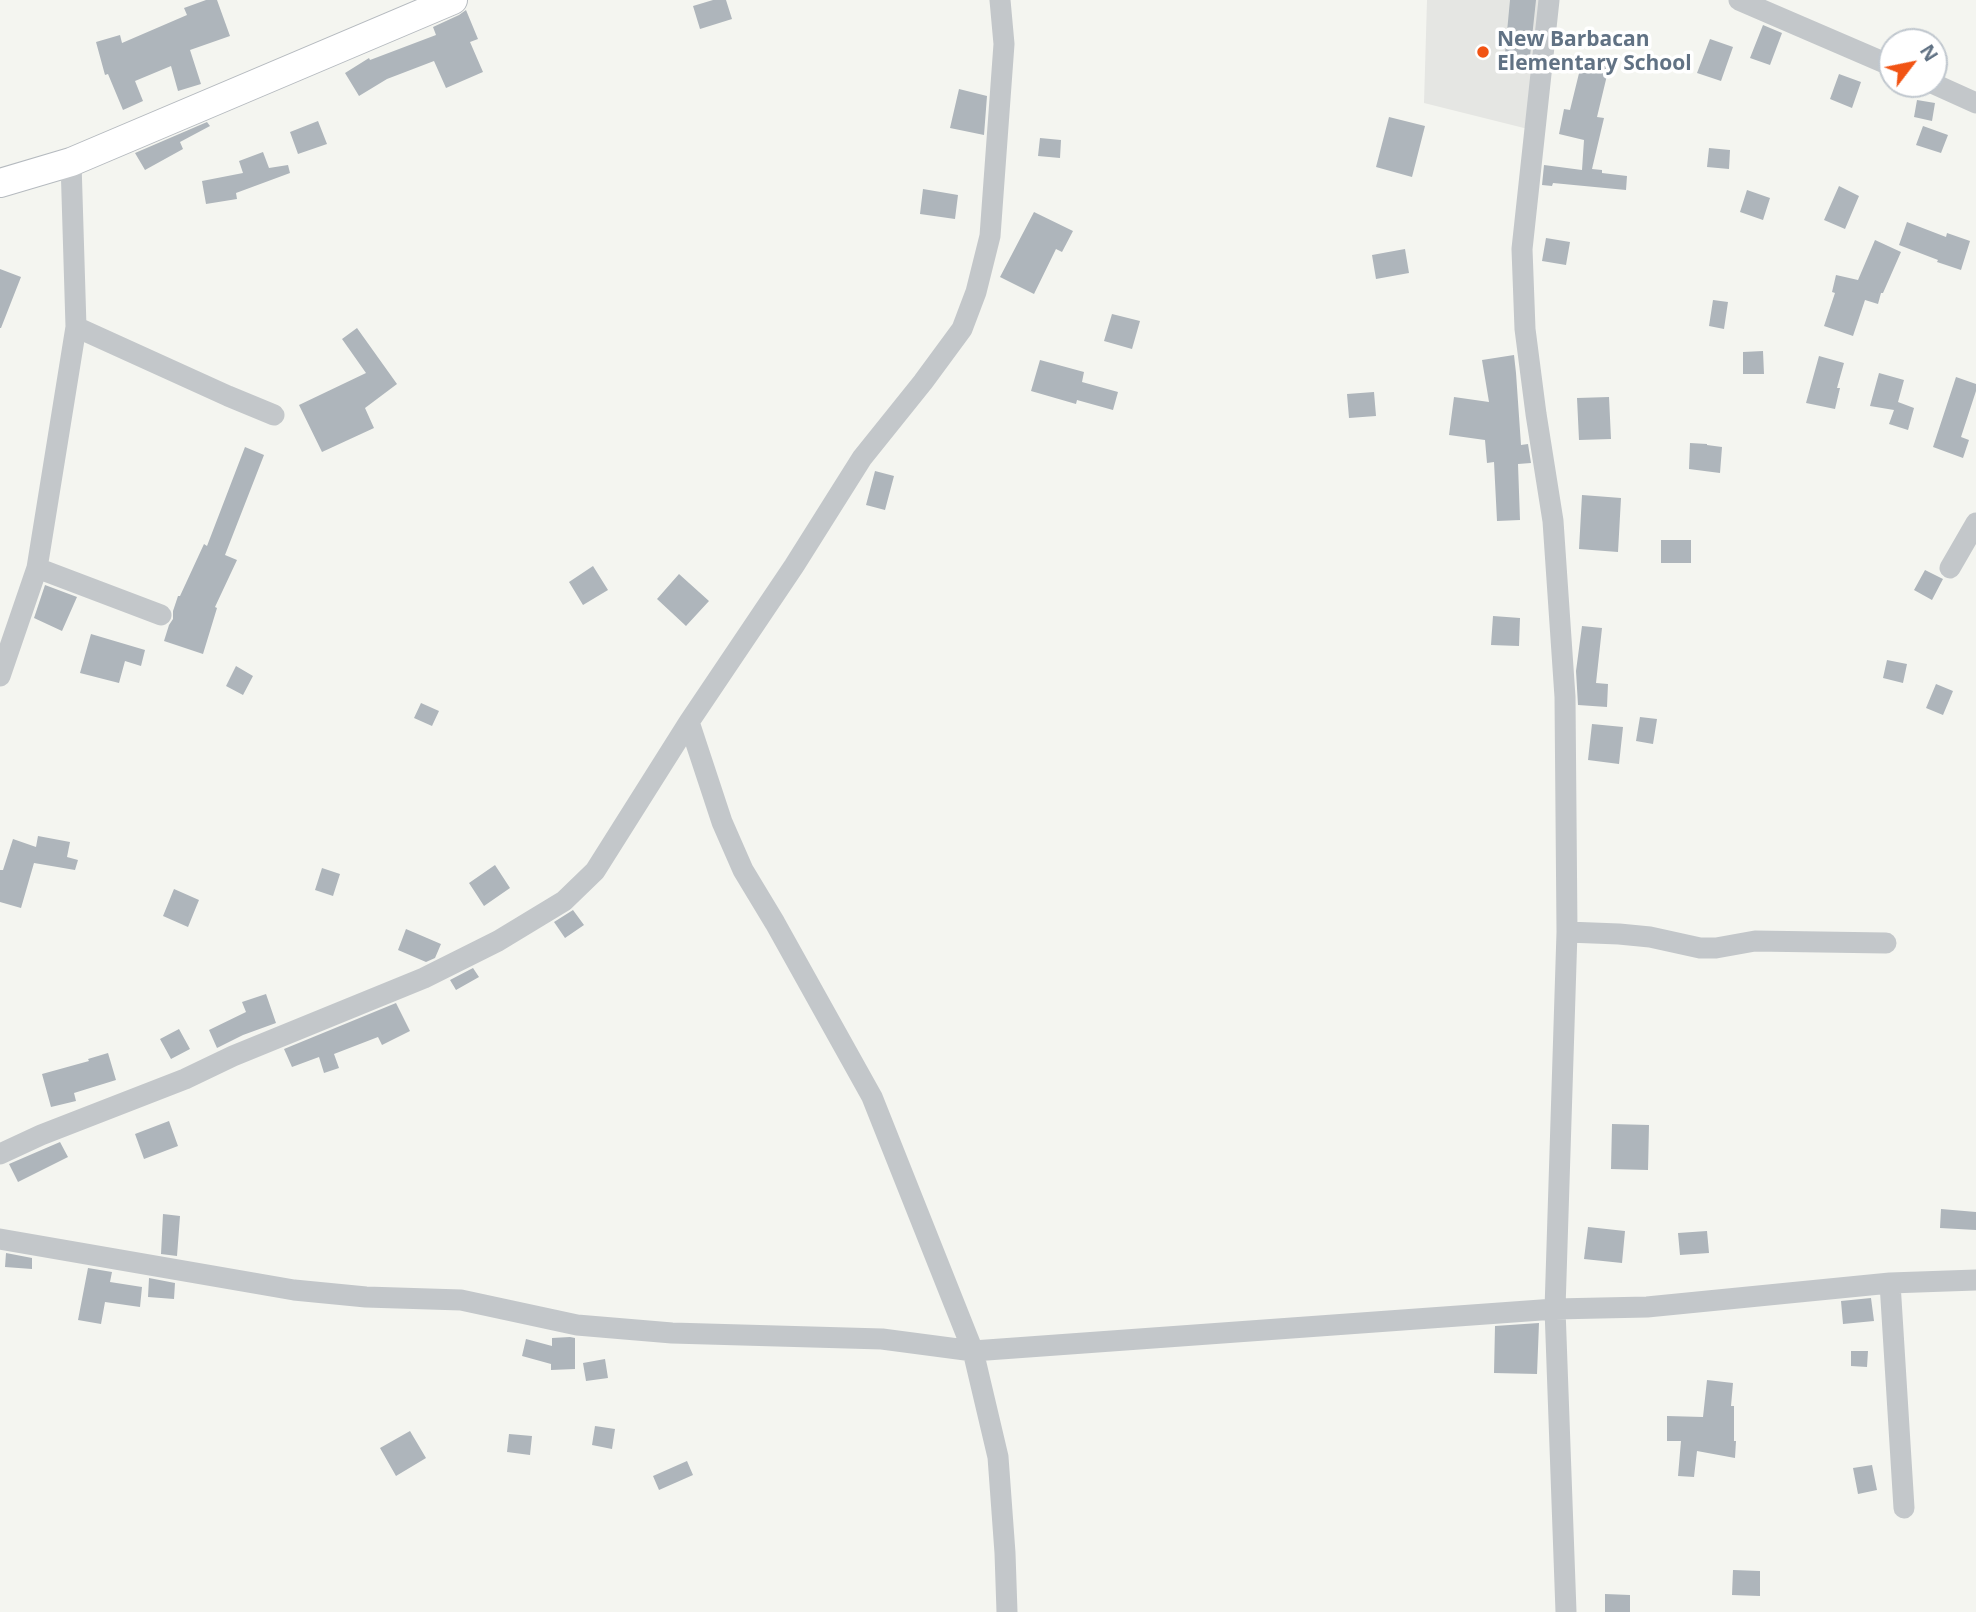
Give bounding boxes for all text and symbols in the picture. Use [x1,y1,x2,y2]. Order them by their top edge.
place label: New Barbacan Elementary School [1497,27,1692,77]
north arrow [1878,28,1948,98]
text: N [1914,39,1944,66]
marker: New Barbacan Elementary School [1475,44,1491,60]

